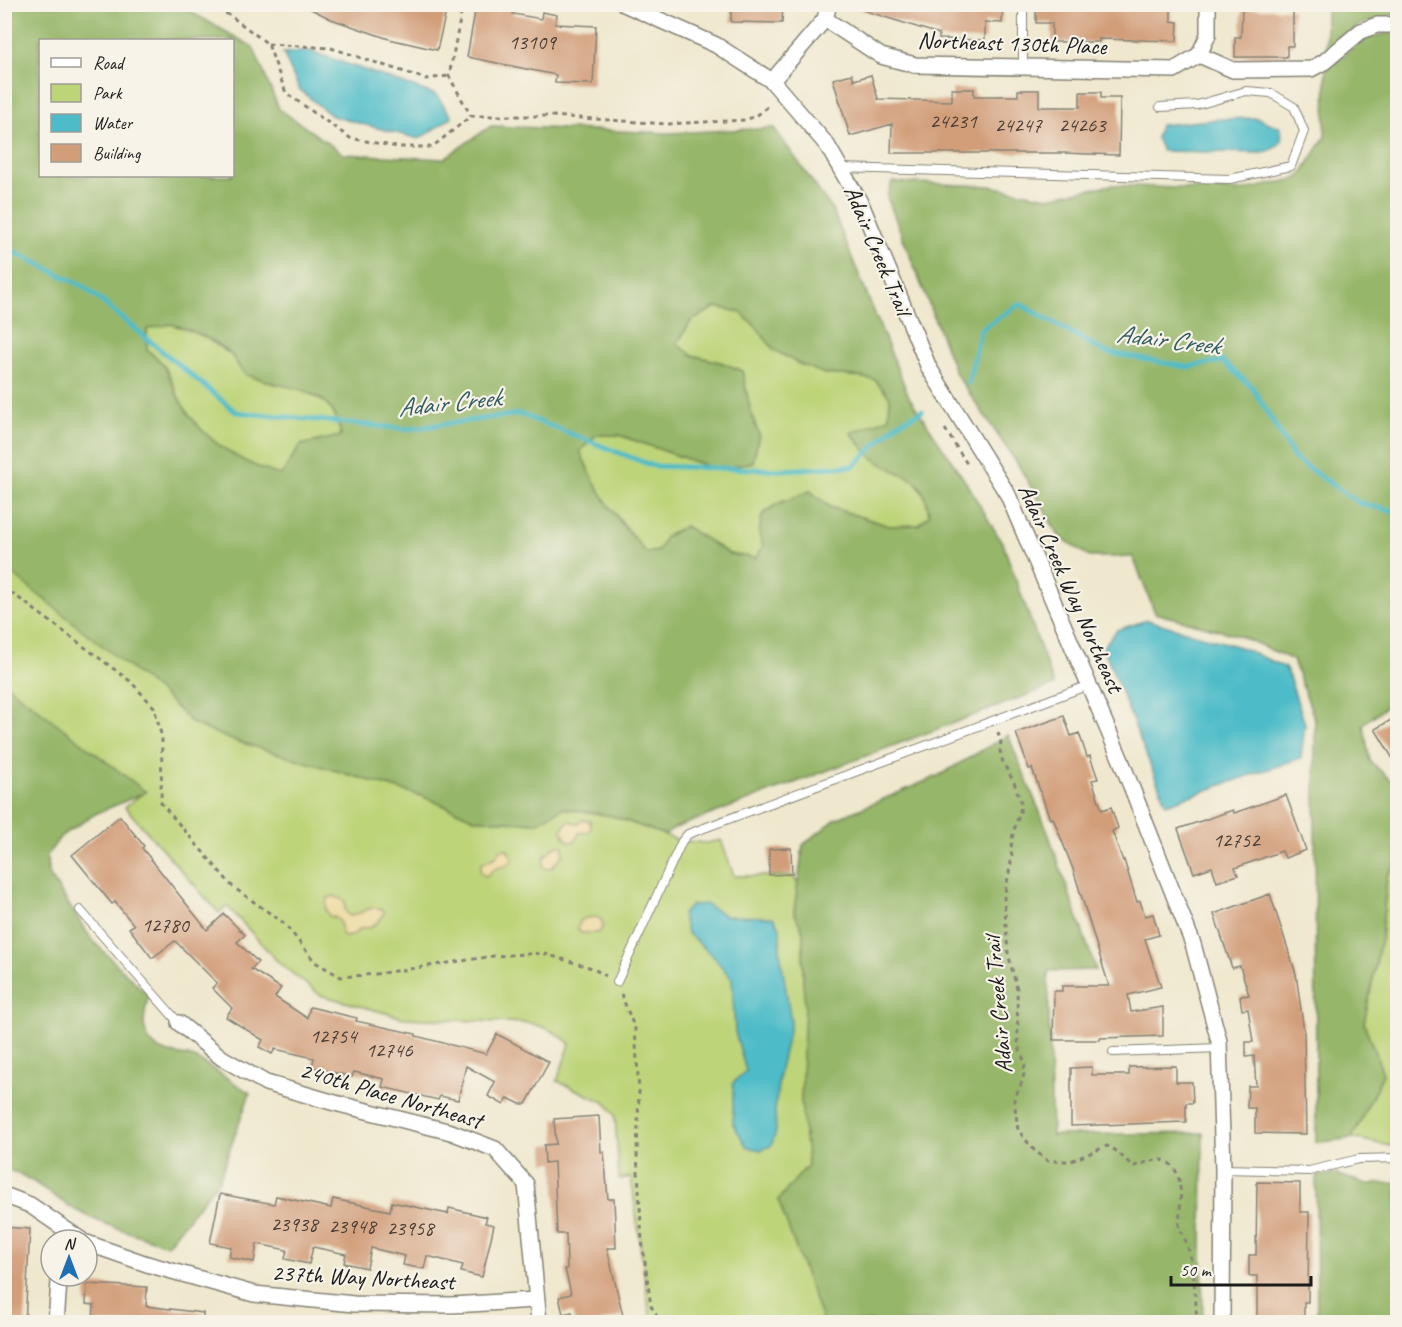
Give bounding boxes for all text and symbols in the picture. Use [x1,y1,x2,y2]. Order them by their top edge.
street label: Northeast 130th Place [917,25,1109,61]
house number: 13109 [508,29,557,55]
legend [39,39,234,177]
text: Road [93,52,126,74]
text: Park [93,82,123,104]
house number: 24231 [929,108,978,134]
text: Water [93,112,134,134]
house number: 24247 [994,112,1043,138]
house number: 24263 [1058,112,1107,138]
text: Building [93,142,142,164]
street label: Adair Creek Trail [837,181,920,323]
water label: Adair Creek [1115,317,1226,363]
water label: Adair Creek [396,380,507,424]
street label: Adair Creek Way Northeast [1012,479,1131,699]
house number: 12752 [1212,827,1261,853]
house number: 12780 [141,912,190,938]
street label: Adair Creek Trail [977,931,1019,1075]
house number: 12754 [309,1023,359,1049]
house number: 12746 [365,1037,413,1063]
street label: 240th Place Northeast [296,1055,489,1136]
house number: 23938 [270,1211,320,1237]
house number: 23948 [328,1213,378,1239]
house number: 23958 [386,1215,436,1241]
north arrow [39,1228,99,1288]
text: N [64,1234,77,1254]
scale bar [1171,1249,1310,1287]
street label: 237th Way Northeast [271,1257,457,1297]
text: 50 m [1180,1259,1213,1281]

